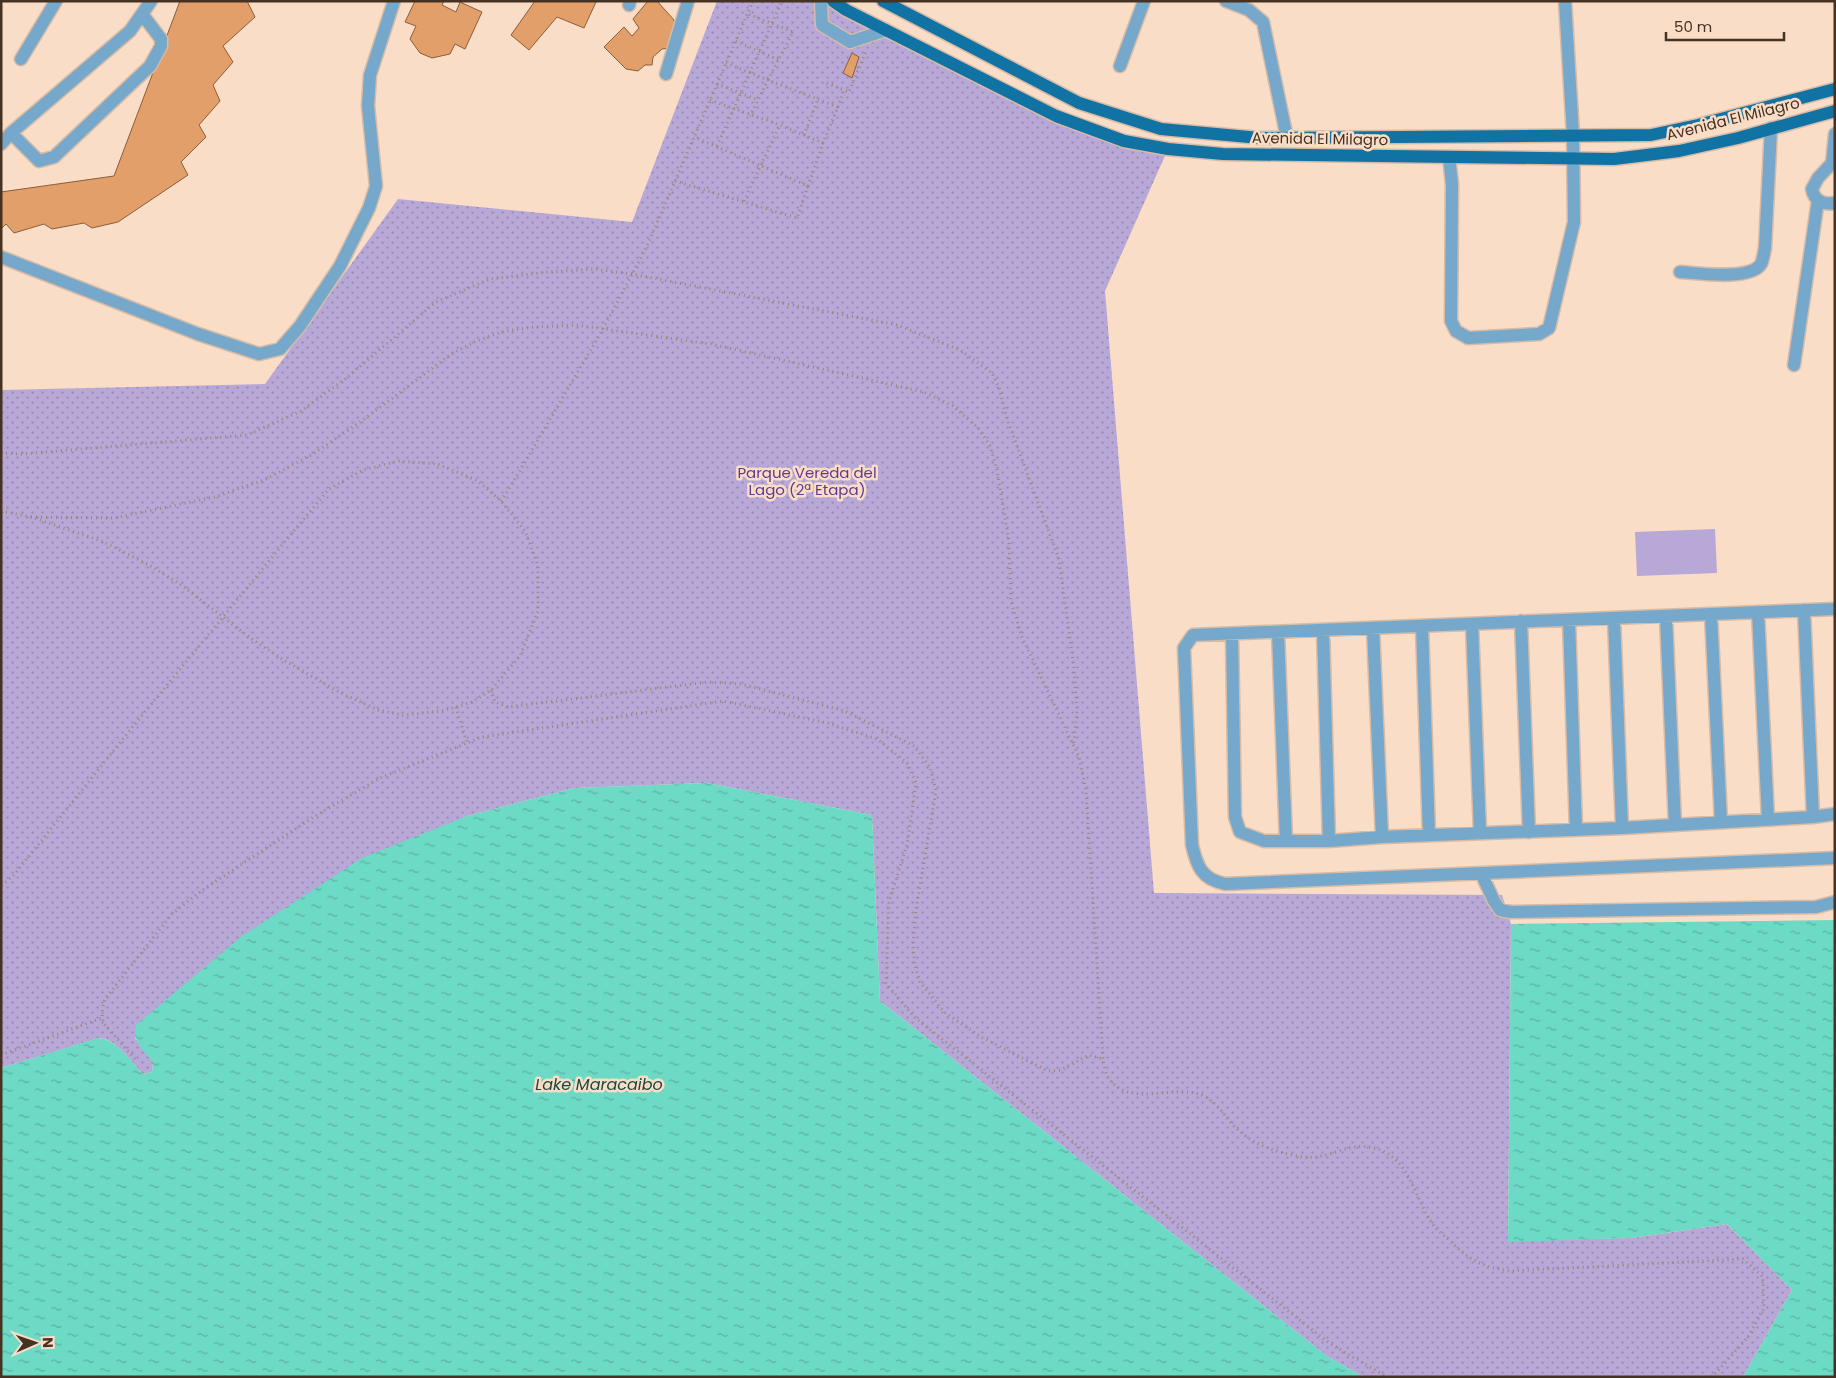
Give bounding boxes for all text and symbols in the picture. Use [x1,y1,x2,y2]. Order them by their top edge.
scale bar [1666,10,1784,42]
text: 50 m [1674,16,1712,37]
street label: Avenida El Milagro [1664,92,1802,145]
street label: Avenida El Milagro [1252,127,1388,150]
park label: Parque Vereda del Lago (2ª Etapa) [737,462,877,500]
water label: Lake Maracaibo [535,1073,663,1096]
north arrow [10,1318,60,1368]
text: N [38,1337,58,1348]

